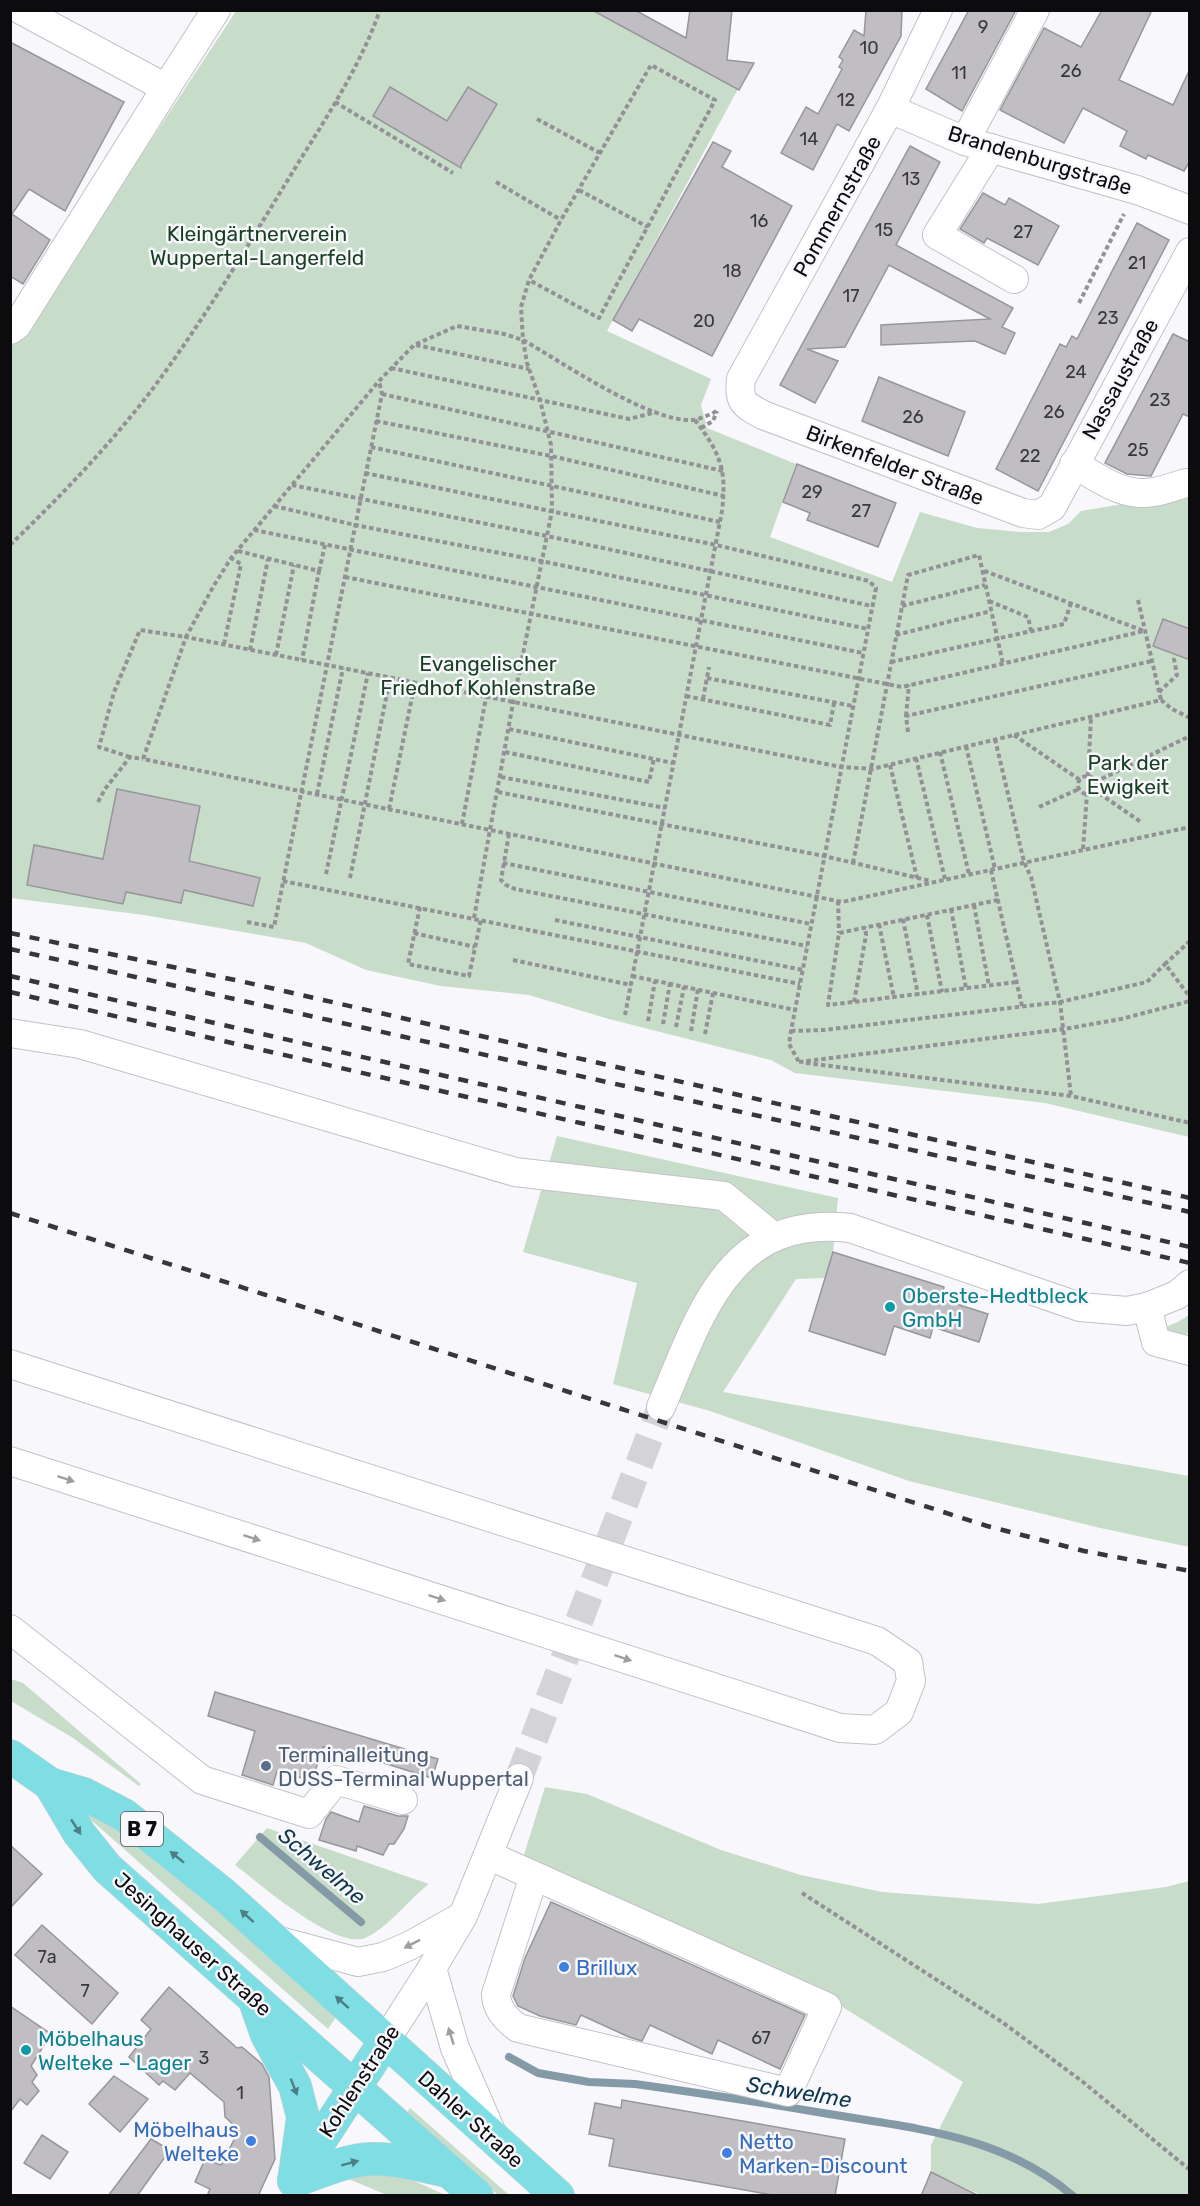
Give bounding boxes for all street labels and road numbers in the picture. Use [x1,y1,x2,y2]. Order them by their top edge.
street label: Brandenburgstraße [945,120,1135,200]
street label: Pommernstraße [788,131,886,281]
street label: Nassaustraße [1077,314,1163,444]
street label: Birkenfelder Straße [803,420,987,510]
road number: B 7 [121,1812,163,1846]
street label: Jesinghauser Straße [109,1867,277,2021]
street label: Kohlenstraße [313,2020,405,2142]
street label: Dahler Straße [413,2065,529,2173]

